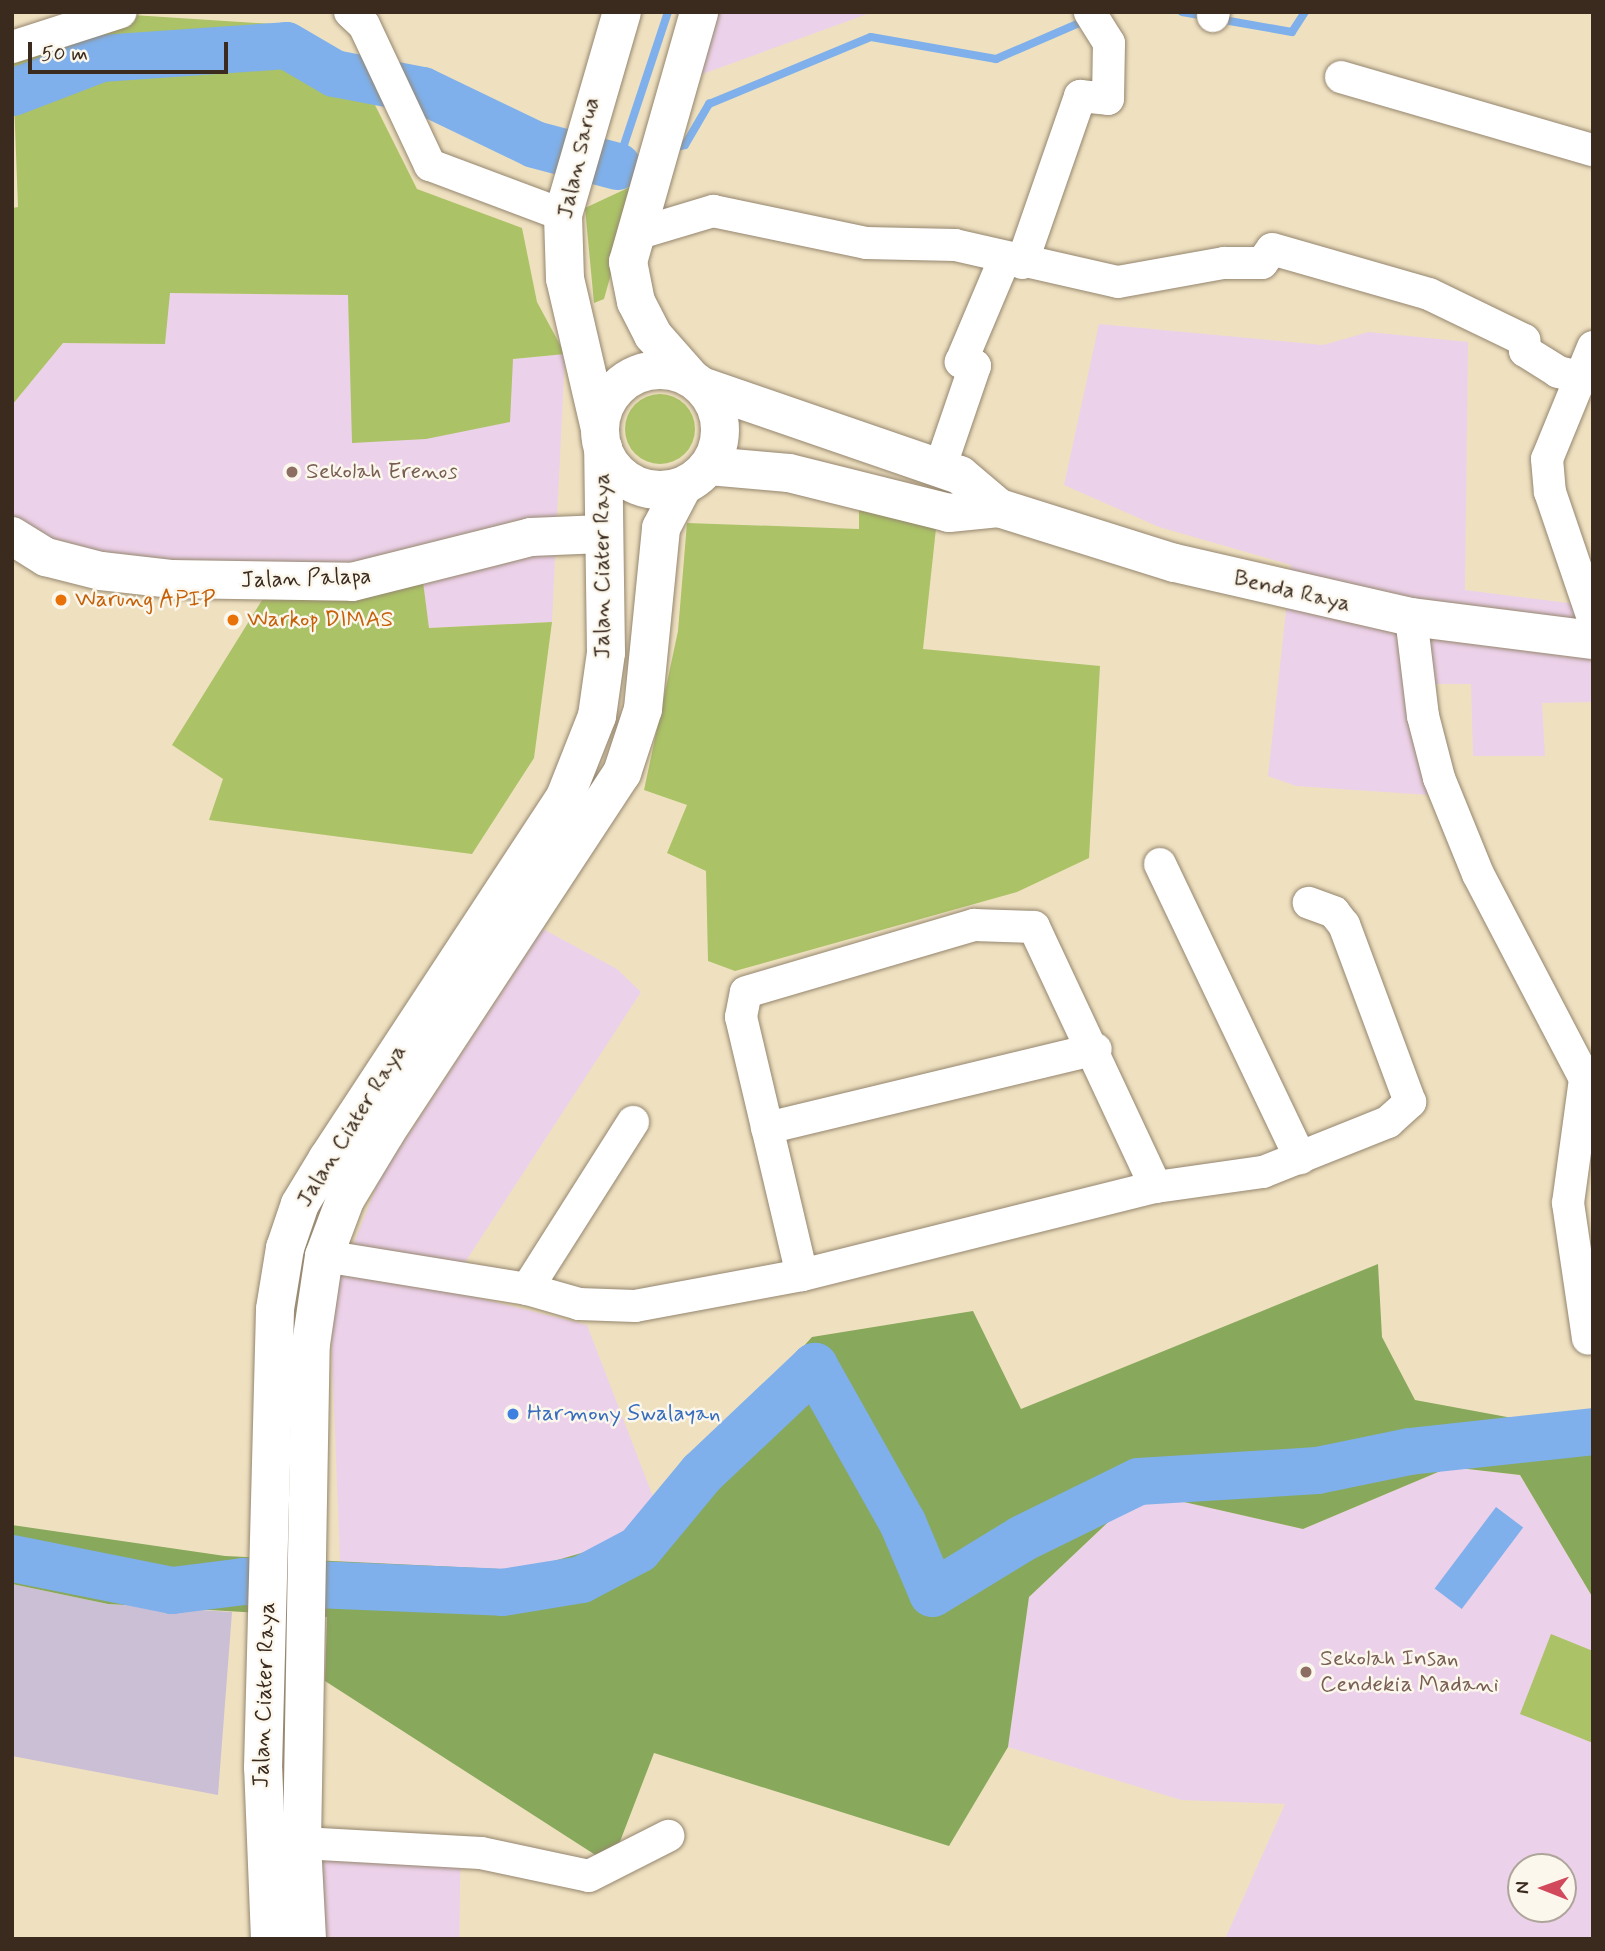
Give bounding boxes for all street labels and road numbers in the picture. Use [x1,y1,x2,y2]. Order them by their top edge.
street label: Jalan Sarua [552,96,606,220]
street label: Jalan Ciater Raya [589,475,617,657]
street label: Jalan Palapa [241,563,371,595]
street label: Benda Raya [1232,565,1352,619]
street label: Jalan Ciater Raya [292,1041,412,1211]
street label: Jalan Ciater Raya [248,1603,282,1787]

